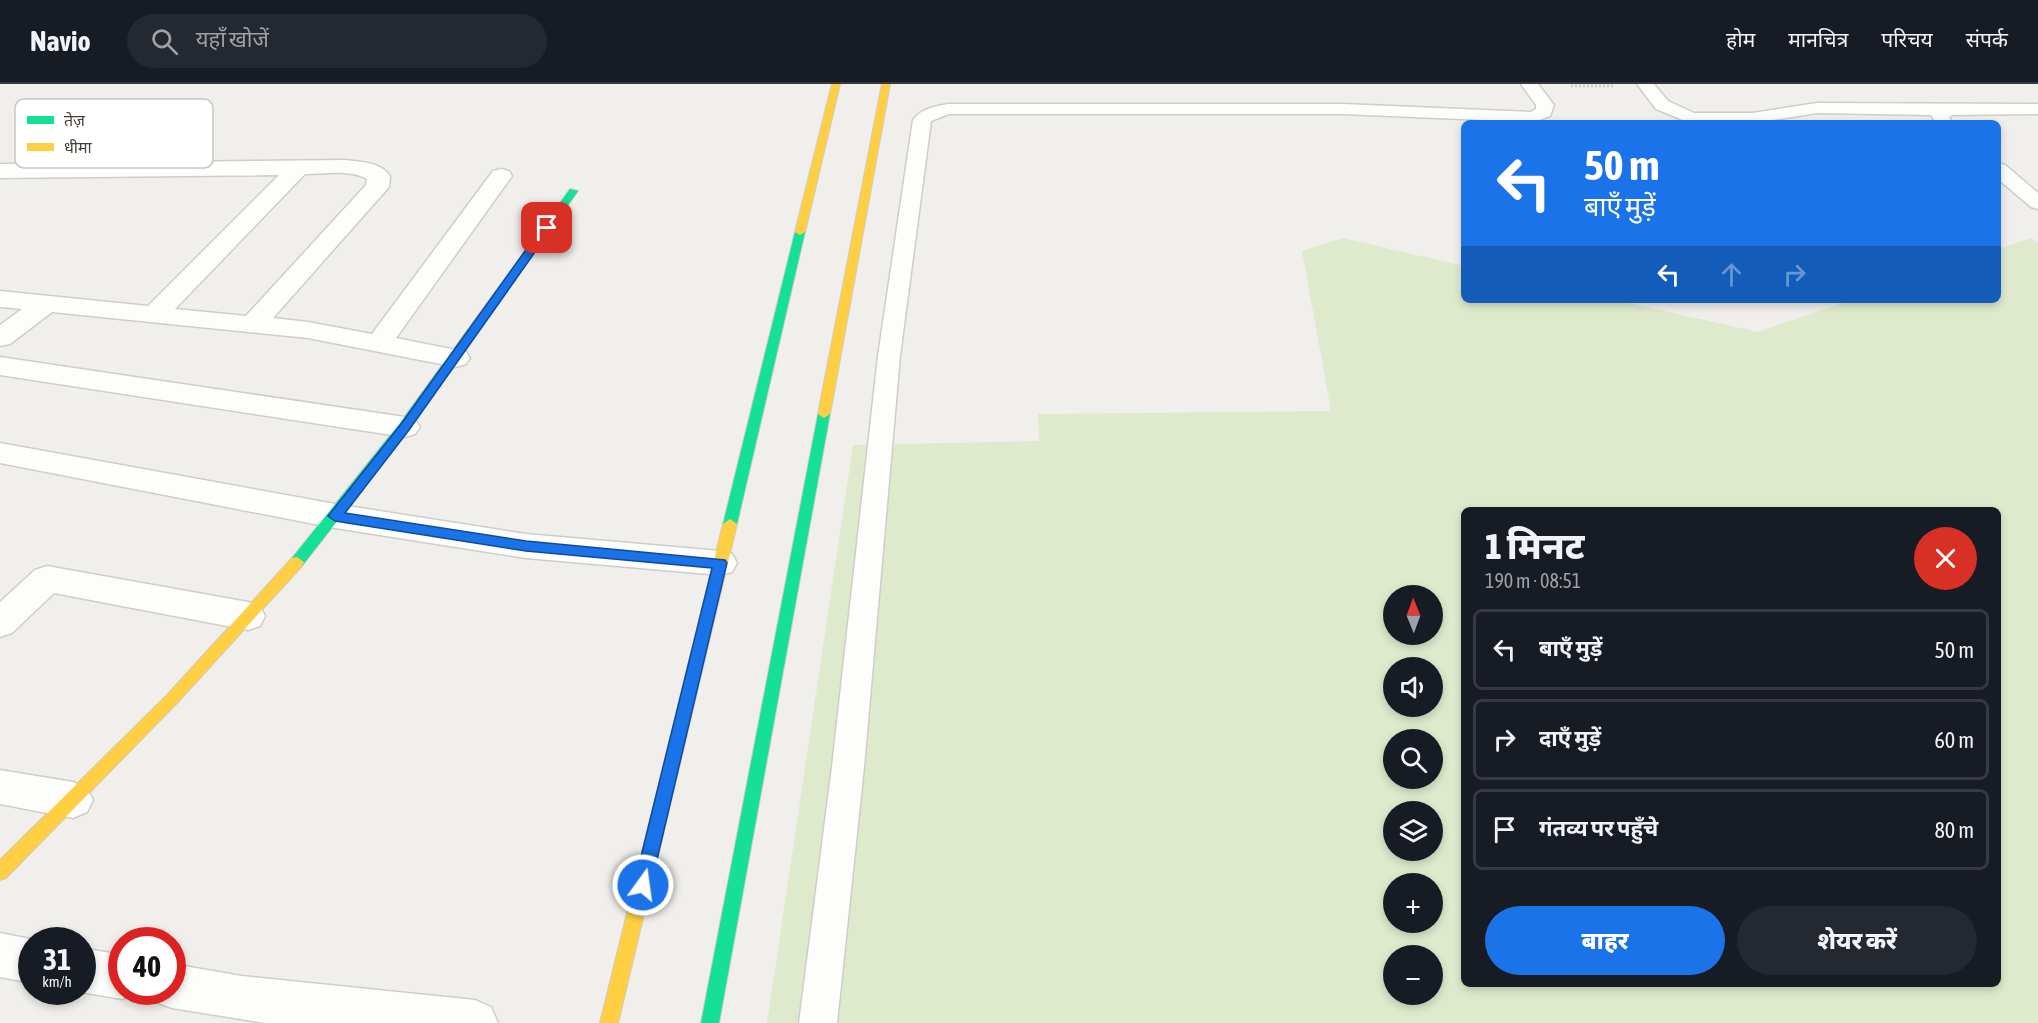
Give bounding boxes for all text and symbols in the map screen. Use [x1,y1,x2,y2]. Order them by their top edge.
search box [127,14,547,68]
text: Navio [30,25,91,57]
icon: search [148,25,181,58]
text: यहाँ खोजें [196,26,269,52]
text: होम [1726,27,1755,51]
text: मानचित्र [1788,27,1848,51]
text: परिचय [1881,27,1933,51]
text: संपर्क [1966,27,2008,51]
legend [15,99,213,168]
text: तेज़ [64,111,86,129]
text: धीमा [64,138,93,156]
text: 50 m [1584,141,1659,189]
icon: left [1485,144,1563,222]
text: बाएँ मुड़ें [1584,191,1656,222]
pin [521,202,572,253]
icon: arrive [530,211,563,244]
icon: left [1652,258,1685,291]
icon: ahead [1715,258,1748,291]
icon: right [1778,258,1811,291]
text: 1 मिनट [1485,525,1584,567]
button: close [1914,527,1977,590]
text: 190 m · 08:51 [1485,569,1581,592]
north arrow [1383,585,1443,645]
map controls [1383,585,1443,1005]
icon: left [1488,633,1521,666]
text: बाएँ मुड़ें [1539,635,1602,661]
text: 50 m [1934,637,1974,663]
button: sound [1383,657,1443,717]
icon: right [1488,723,1521,756]
text: दाएँ मुड़ें [1539,725,1601,751]
text: 60 m [1934,727,1974,753]
button: search [1383,729,1443,789]
button: layers [1383,801,1443,861]
icon: arrive [1488,813,1521,846]
text: गंतव्य पर पहुँचे [1539,815,1658,841]
text: 80 m [1934,817,1974,843]
position arrow [611,853,675,917]
button: + [1383,873,1443,933]
button: बाहर [1485,906,1725,975]
button: शेयर करें [1737,906,1977,975]
speed limit sign: 40 [108,927,186,1005]
text: 31 [43,942,71,976]
button: − [1383,945,1443,1005]
text: km/h [42,973,72,990]

